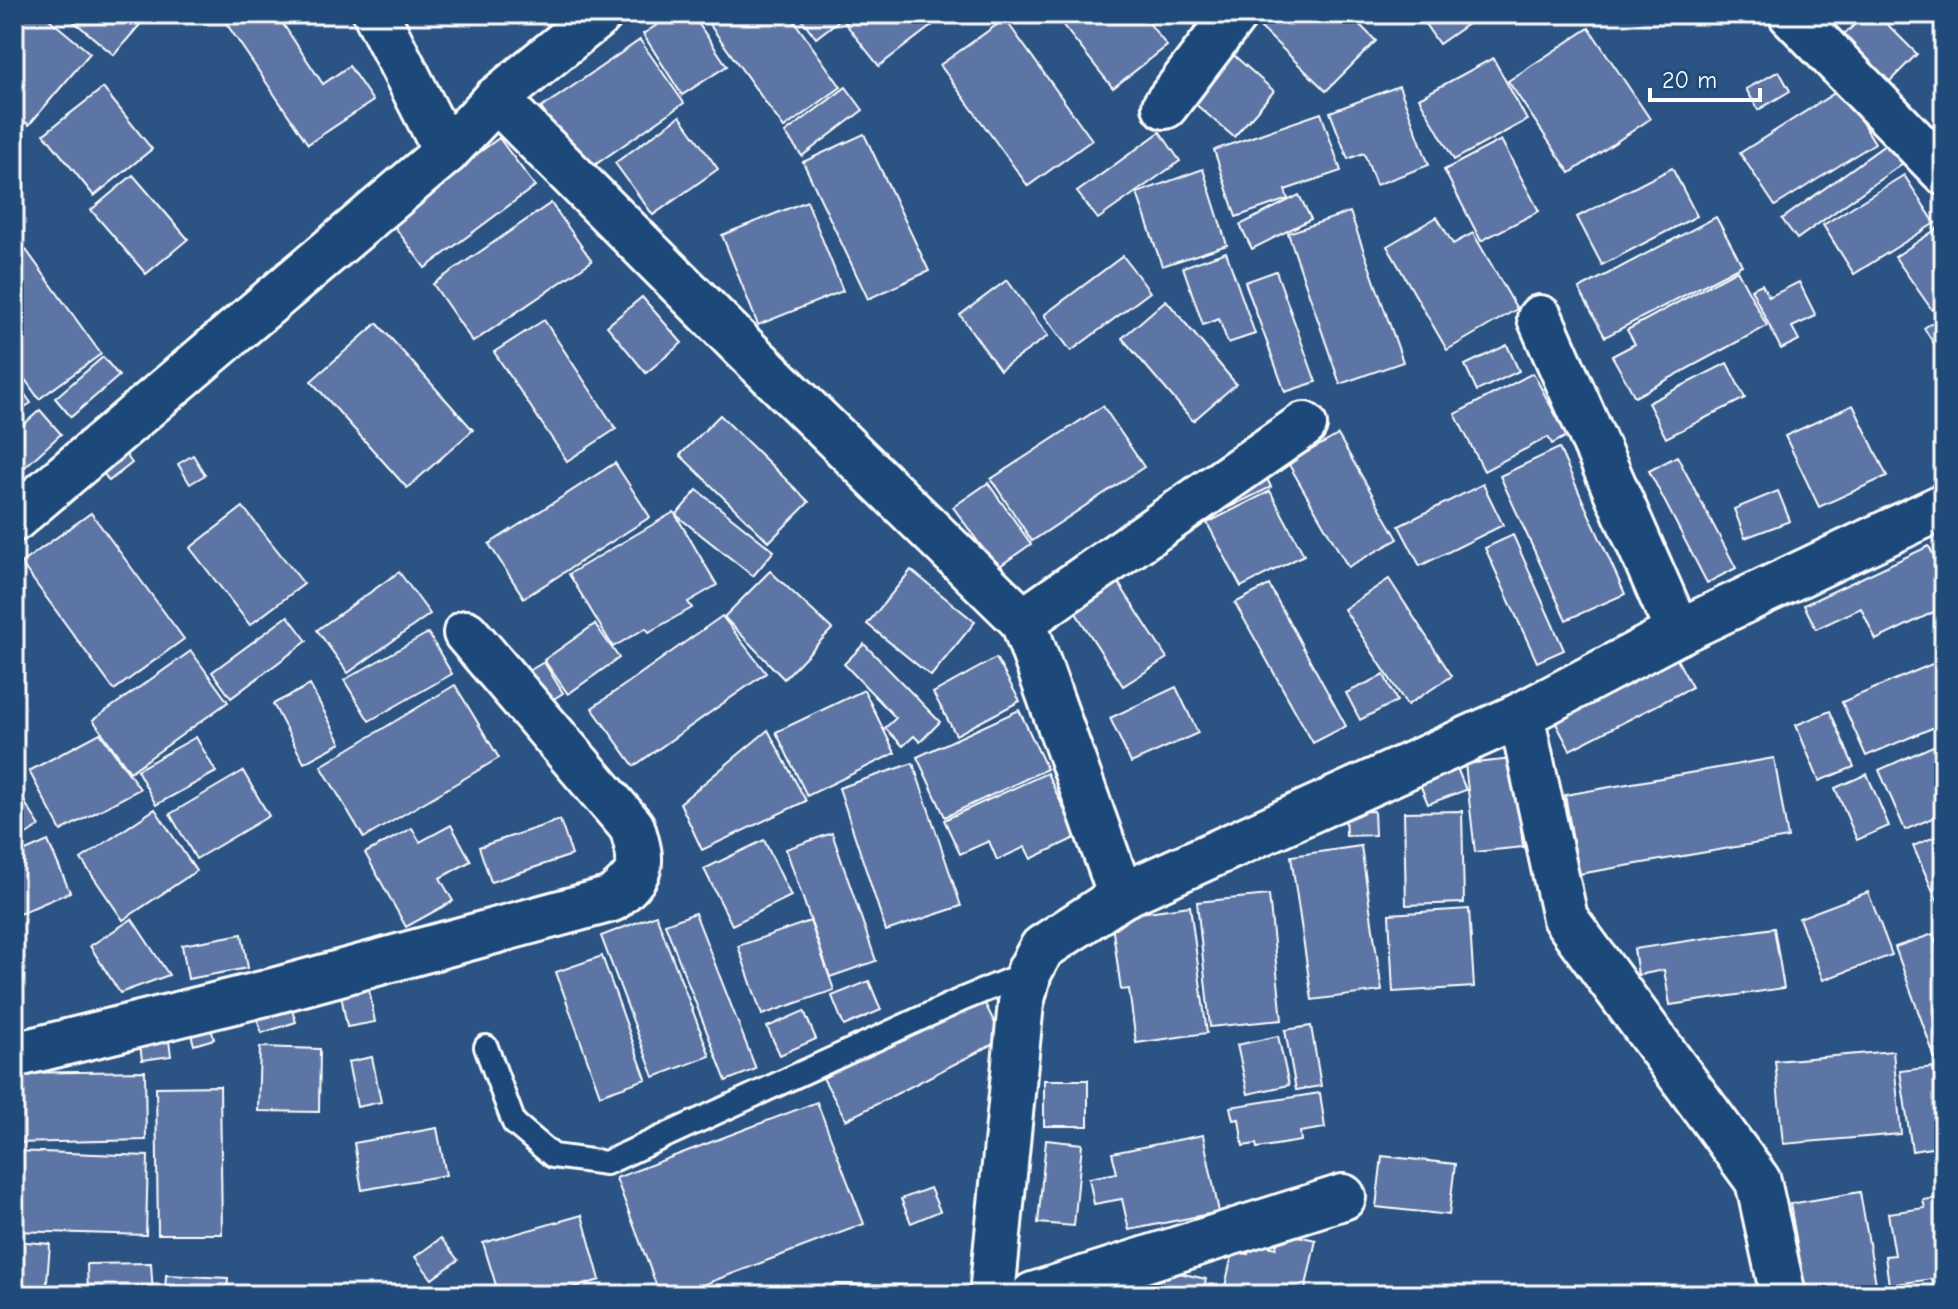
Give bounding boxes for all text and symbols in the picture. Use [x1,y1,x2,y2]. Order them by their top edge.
scale bar [1650,52,1760,102]
text: 20 m [1662,66,1717,94]

